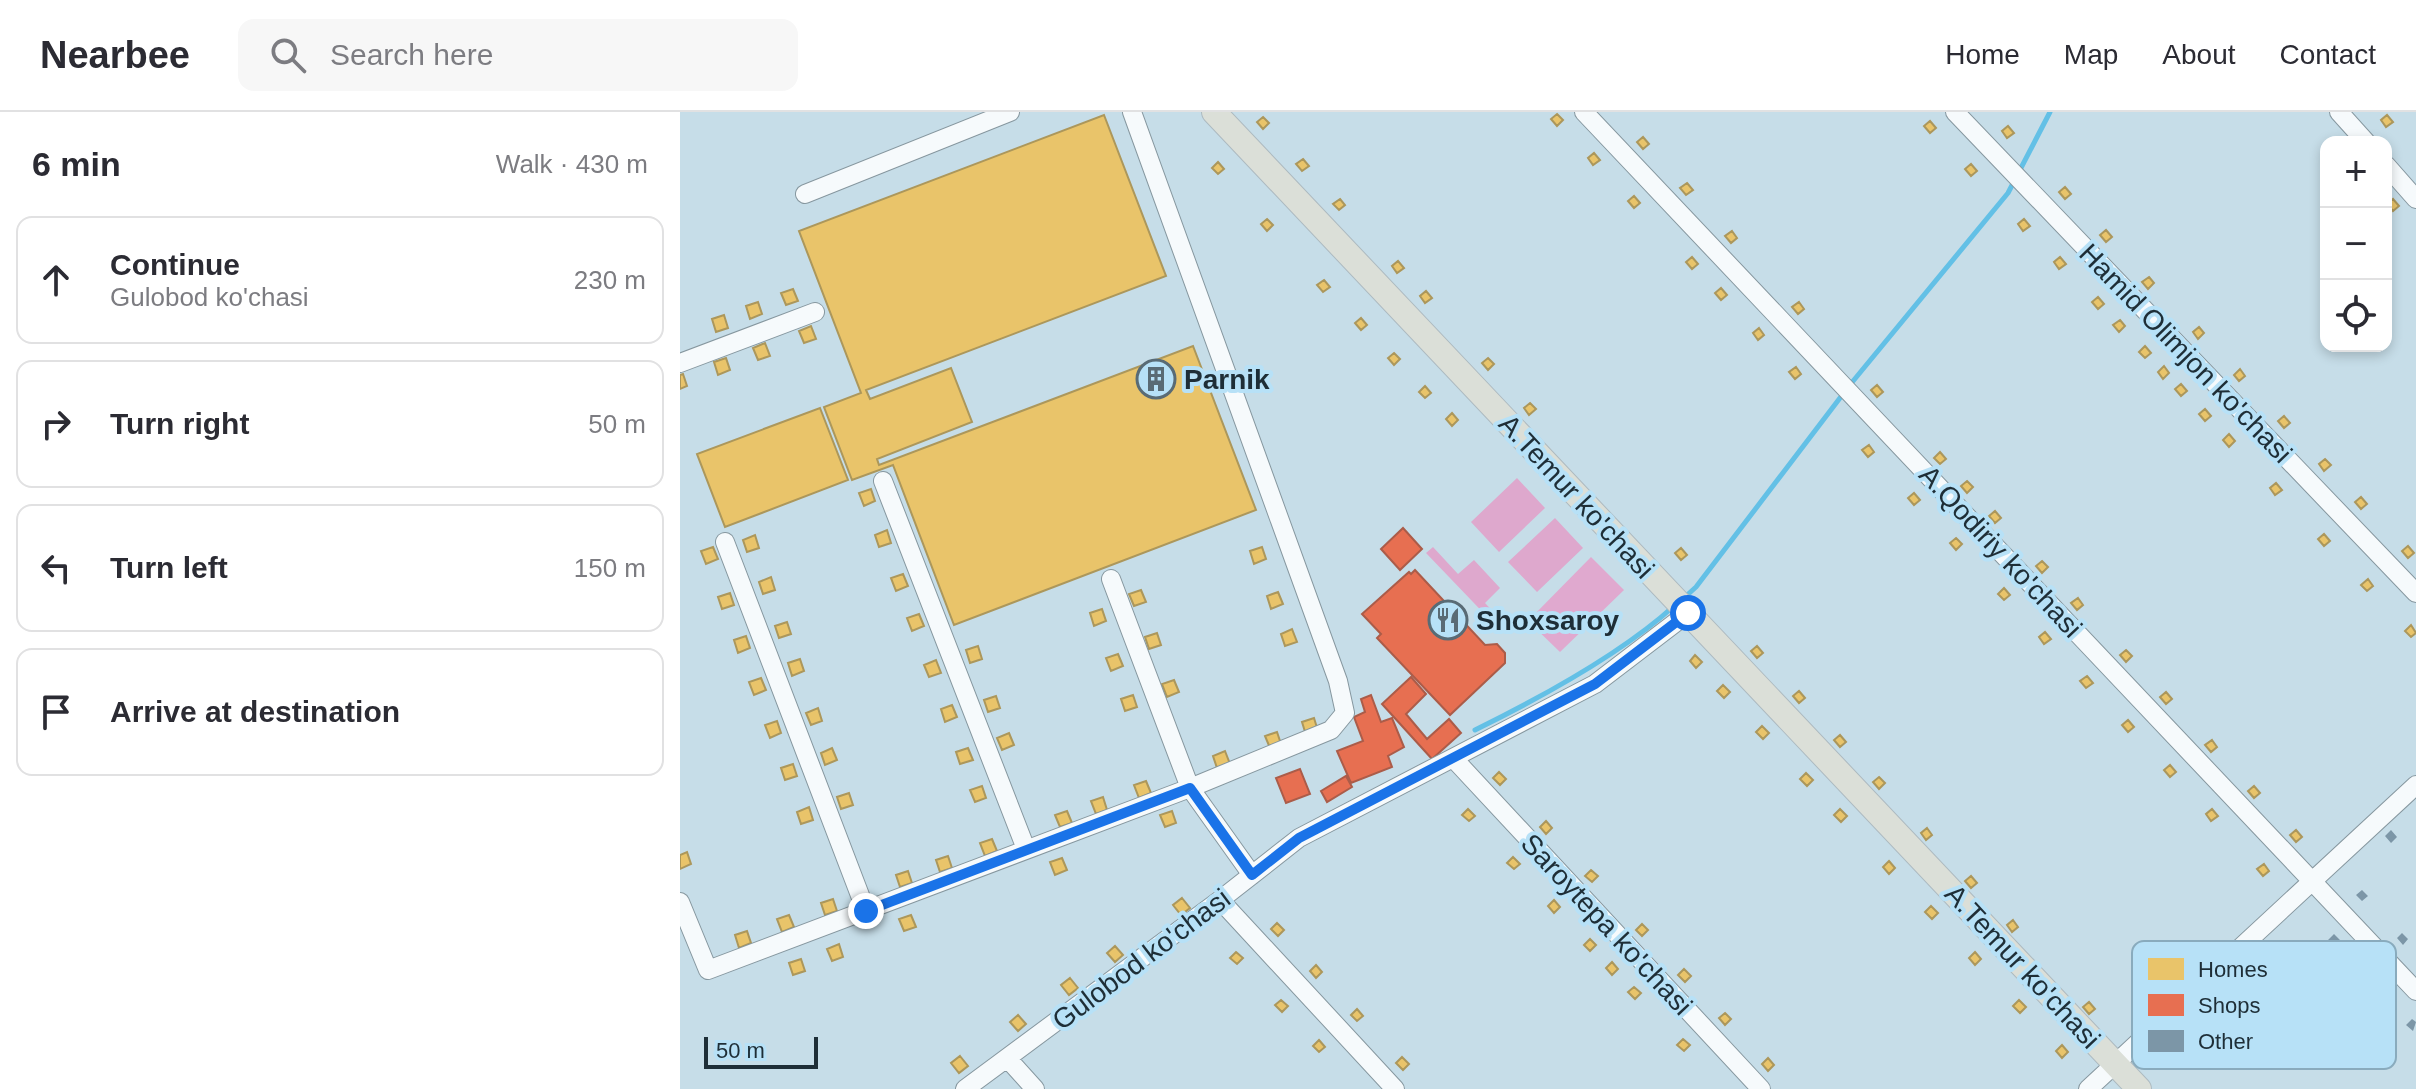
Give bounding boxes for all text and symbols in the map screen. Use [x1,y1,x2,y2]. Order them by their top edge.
search box [238,19,798,91]
icon: search [266,33,310,77]
text: Nearbee [40,34,190,76]
text: Search here [330,38,493,71]
text: Home [1945,39,2020,70]
text: Map [2064,39,2118,70]
text: About [2162,39,2236,70]
text: Contact [2280,39,2376,70]
map controls [2320,136,2392,352]
button: + [2320,136,2392,208]
text: 6 min [32,145,121,183]
text: Walk · 430 m [496,149,648,179]
button: − [2320,208,2392,280]
street label: Hamid Olimjon ko'chasi [2073,238,2298,469]
text: Continue [110,248,240,281]
icon: ahead [34,258,78,302]
text: 230 m [574,265,646,295]
button: locate [2320,280,2392,352]
text: Gulobod ko'chasi [110,282,309,312]
building icon: Parnik [1135,358,1177,400]
place label: Parnik [1184,364,1270,395]
icon: right [34,402,78,446]
text: Turn right [110,407,249,440]
street label: A.Temur ko'chasi [1493,408,1660,585]
text: 50 m [588,409,646,439]
street label: A.Qodiriy ko'chasi [1913,459,2088,644]
icon: left [34,546,78,590]
text: Turn left [110,551,228,584]
text: 150 m [574,553,646,583]
route start [1670,595,1706,631]
restaurant icon: Shoxsaroy [1427,599,1469,641]
place label: Shoxsaroy [1476,605,1620,636]
icon: arrive [34,690,78,734]
text: Arrive at destination [110,695,400,728]
street label: Saroytepa ko'chasi [1515,828,1698,1021]
street label: A.Temur ko'chasi [1939,878,2106,1055]
street label: Gulobod ko'chasi [1047,883,1236,1036]
route end [848,893,884,929]
legend [2132,941,2396,1069]
text: Homes [2198,957,2268,982]
text: Shops [2198,993,2260,1018]
text: Other [2198,1029,2253,1054]
scale bar [704,1033,818,1069]
text: 50 m [716,1038,765,1063]

